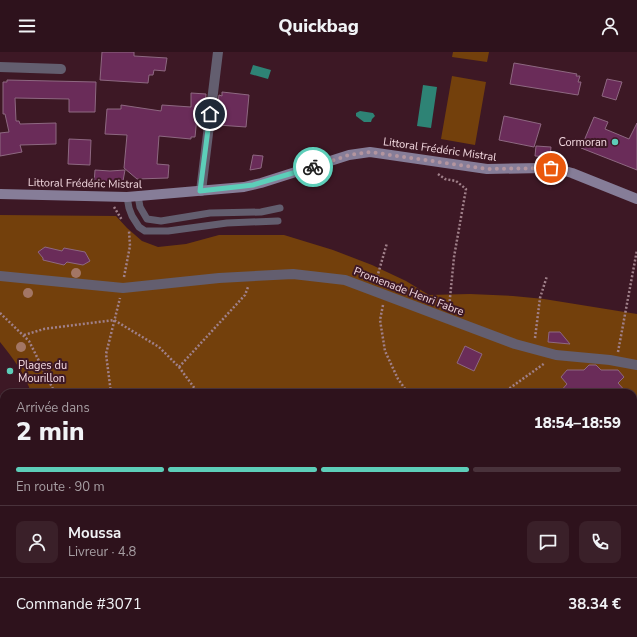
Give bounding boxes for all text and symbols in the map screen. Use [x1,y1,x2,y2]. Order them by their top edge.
text: Quickbag [278,14,359,38]
icon: menu [16,15,38,37]
icon: person [599,15,621,37]
pin [193,97,227,131]
icon: home [199,103,221,125]
street label: Littoral Frédéric Mistral [382,134,498,165]
place label: Cormoran [558,135,607,150]
marker: Cormoran [610,137,620,147]
courier [293,147,333,187]
pin [534,151,568,185]
icon: bike [302,156,324,178]
icon: bag [540,157,562,179]
street label: Littoral Frédéric Mistral [28,175,143,192]
street label: Promenade Henri Fabre [352,264,466,319]
place label: Plages du Mourillon [18,358,67,386]
marker: Plages du Mourillon [5,366,15,376]
text: Arrivée dans [16,399,90,417]
text: 18:54–18:59 [534,413,621,433]
text: 2 min [16,414,84,449]
text: En route · 90 m [16,478,105,496]
button: person [16,521,58,563]
button: chat [527,521,569,563]
button: phone [579,521,621,563]
text: Moussa [68,523,121,543]
text: Livreur · 4.8 [68,543,136,561]
text: Commande #3071 [16,594,142,614]
text: 38.34 € [568,594,621,614]

